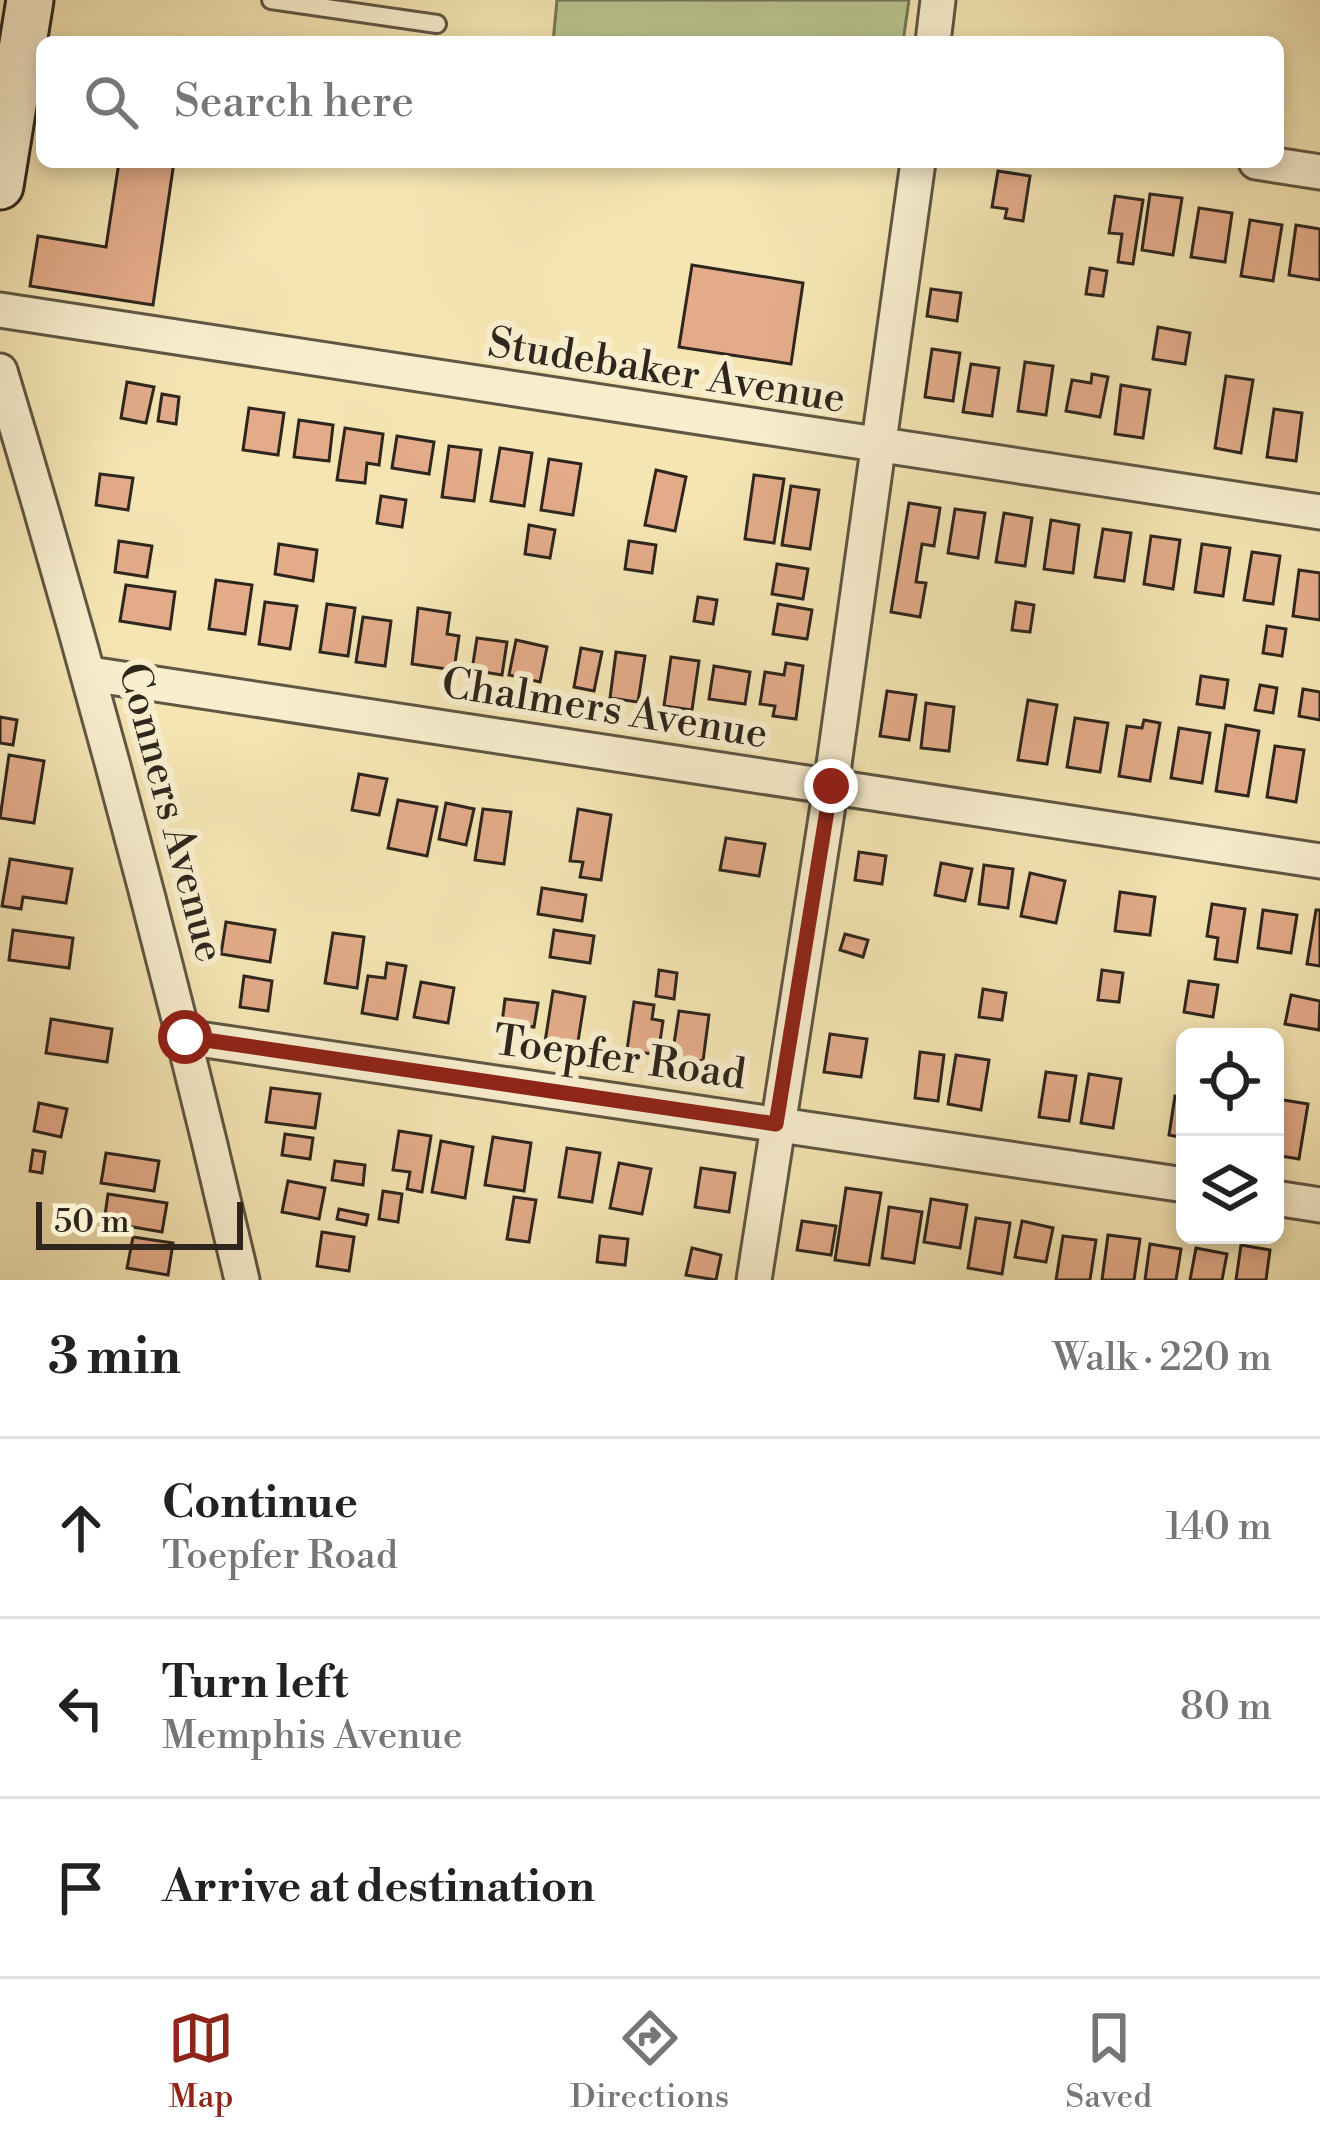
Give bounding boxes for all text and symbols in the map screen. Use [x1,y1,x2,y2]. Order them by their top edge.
search box [36,36,1284,168]
icon: search [78,69,144,135]
text: Search here [174,74,414,131]
street label: Studebaker Avenue [484,317,849,426]
street label: Conners Avenue [105,657,236,968]
street label: Chalmers Avenue [438,658,771,761]
route end [804,759,858,813]
route start [158,1010,212,1064]
street label: Toepfer Road [490,1015,749,1102]
map controls [1176,1028,1284,1244]
button: locate [1176,1028,1284,1136]
button: layers [1176,1136,1284,1244]
scale bar [36,1196,243,1249]
text: 50 m [54,1202,130,1243]
text: 3 min [48,1326,181,1390]
text: Walk · 220 m [1052,1334,1272,1383]
text: Continue [162,1475,358,1532]
icon: ahead [48,1495,114,1561]
text: 140 m [1165,1503,1272,1552]
text: Toepfer Road [162,1532,398,1581]
text: Turn left [162,1655,348,1712]
icon: left [48,1675,114,1741]
text: 80 m [1180,1683,1272,1732]
text: Memphis Avenue [162,1712,463,1761]
icon: arrive [48,1855,114,1921]
text: Arrive at destination [162,1859,595,1916]
tab: Map [168,2005,234,2118]
tab: Directions [570,2005,729,2118]
tab: Saved [1065,2005,1152,2118]

